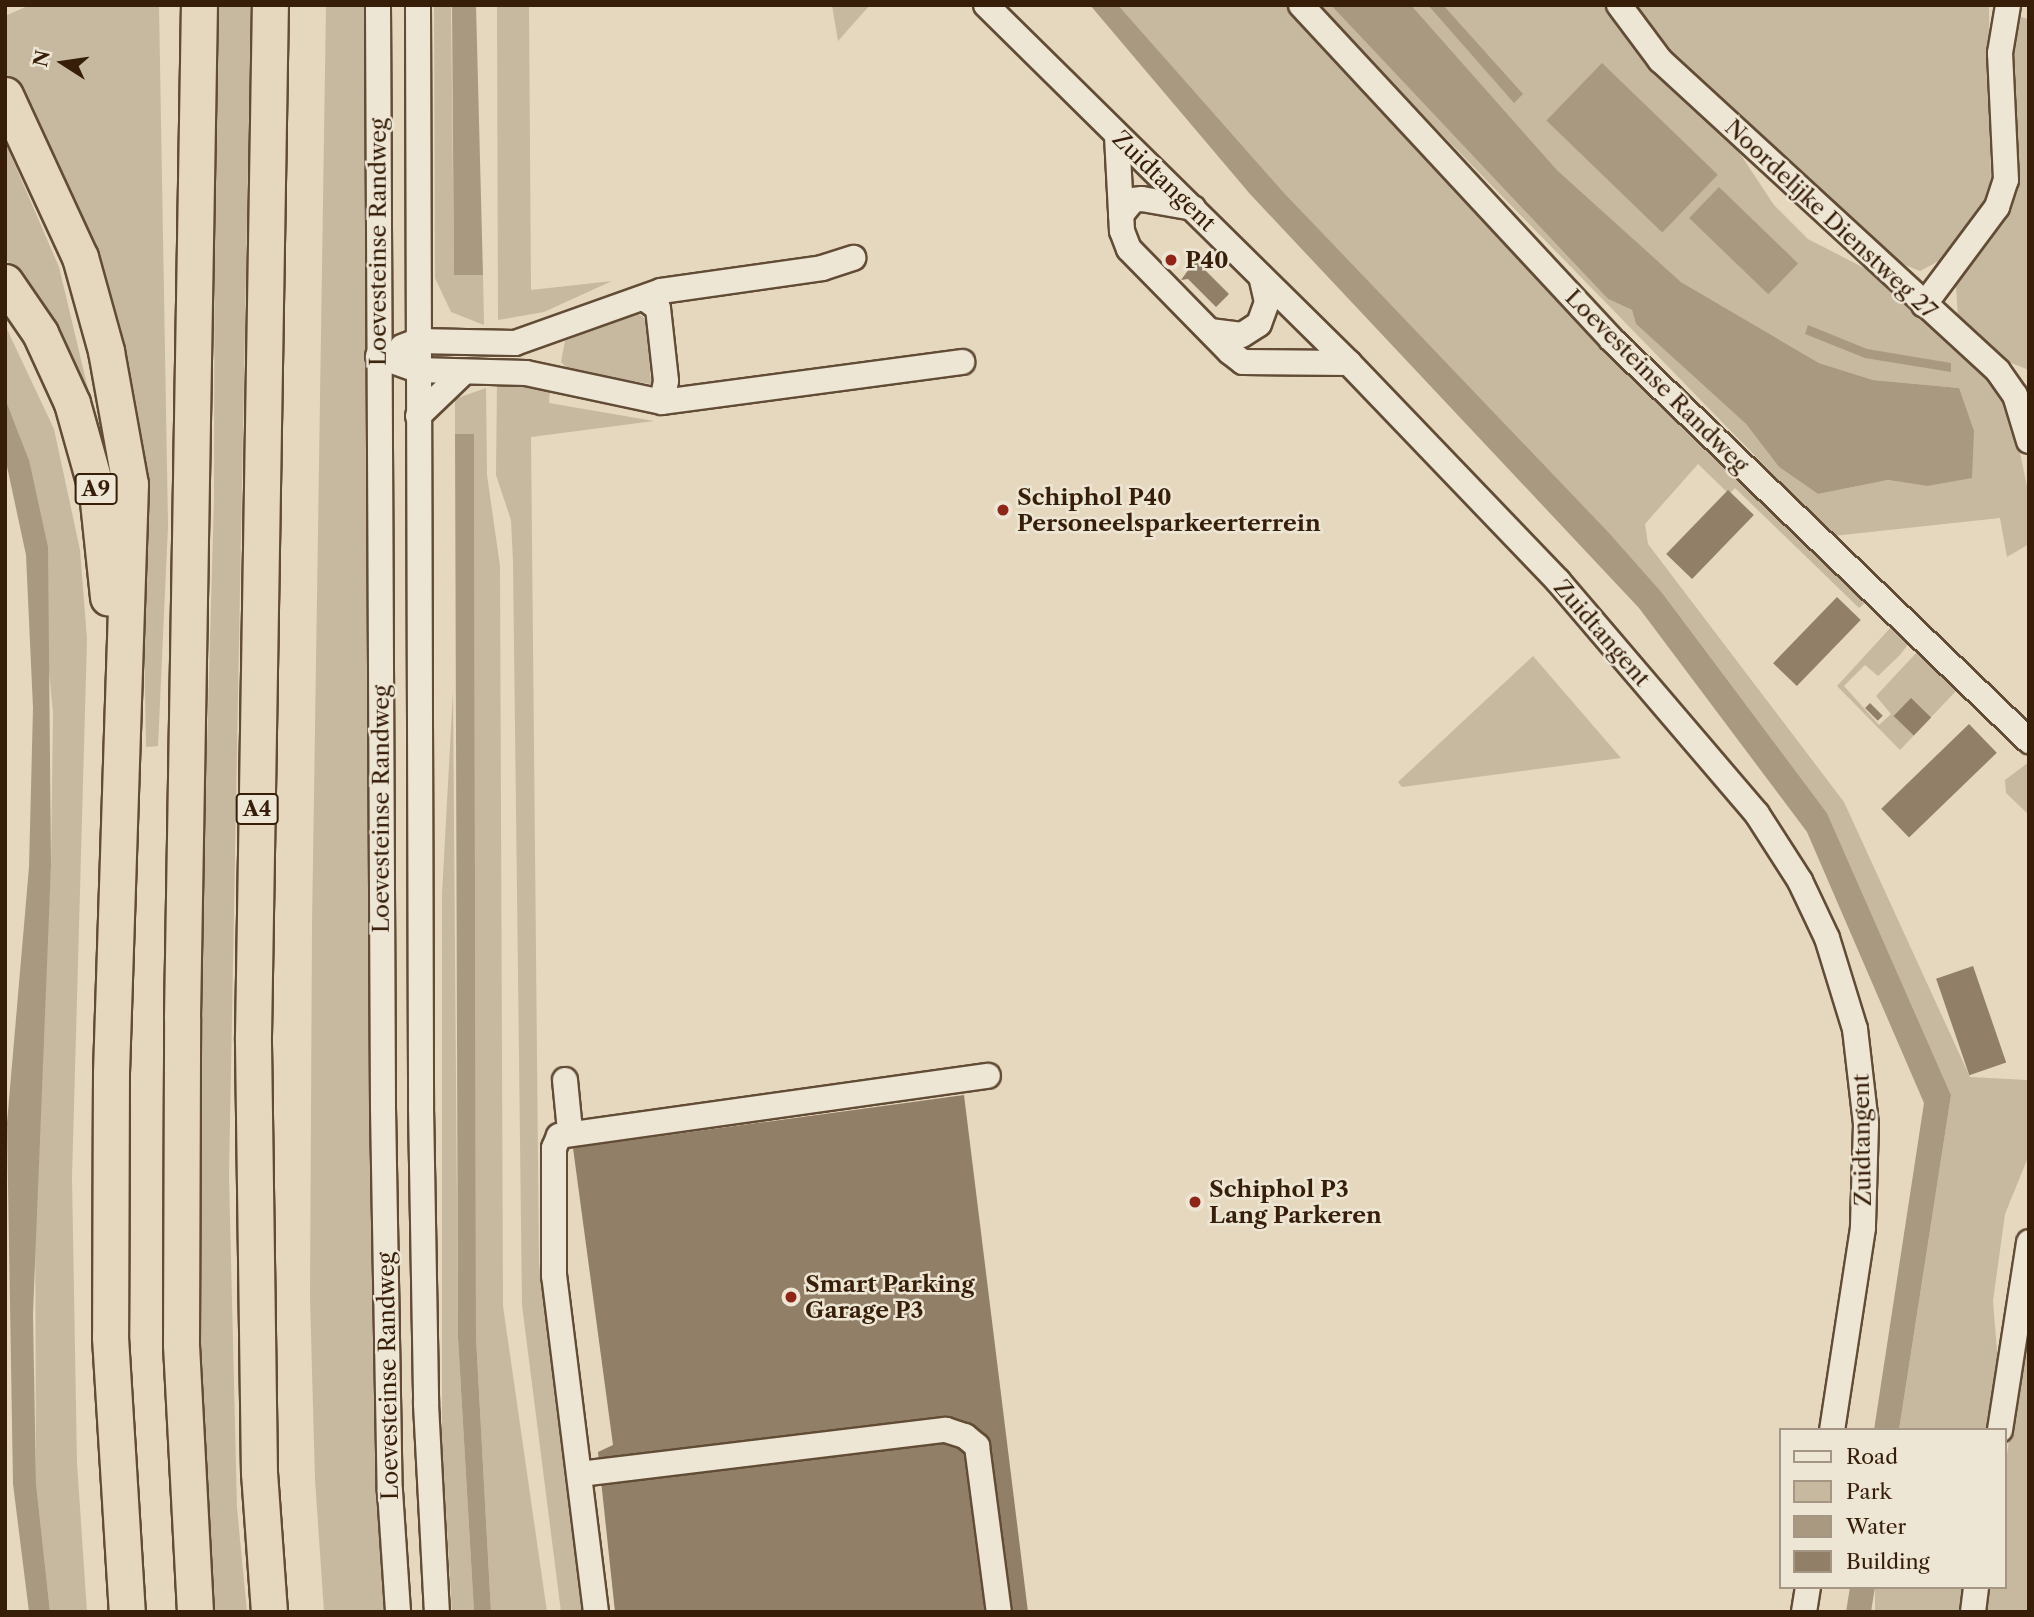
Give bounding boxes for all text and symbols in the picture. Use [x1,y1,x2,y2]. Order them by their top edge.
north arrow [28,28,98,98]
text: N [29,48,55,69]
street label: Noordelijke Dienstweg 27 [1719,114,1943,324]
street label: Loevesteinse Randweg [364,118,392,366]
street label: Zuidtangent [1107,125,1221,237]
place label: P40 [1185,246,1229,274]
marker: P40 [1163,252,1179,268]
street label: Loevesteinse Randweg [1560,284,1754,478]
road number: A9 [73,472,119,506]
place label: Schiphol P40 Personeelsparkeerterrein [1017,483,1321,537]
marker: Schiphol P40 Personeelsparkeerterrein [995,502,1011,518]
street label: Zuidtangent [1548,574,1656,692]
street label: Loevesteinse Randweg [367,685,395,933]
road number: A4 [234,792,280,826]
street label: Zuidtangent [1847,1073,1877,1207]
place label: Schiphol P3 Lang Parkeren [1209,1175,1382,1229]
marker: Schiphol P3 Lang Parkeren [1187,1194,1203,1210]
street label: Loevesteinse Randweg [372,1252,404,1500]
place label: Smart Parking Garage P3 [805,1270,974,1324]
marker: Smart Parking Garage P3 [783,1289,799,1305]
legend [1778,1428,2006,1589]
text: Road [1846,1444,1898,1469]
text: Park [1846,1479,1892,1504]
text: Water [1846,1514,1906,1539]
text: Building [1846,1549,1930,1574]

